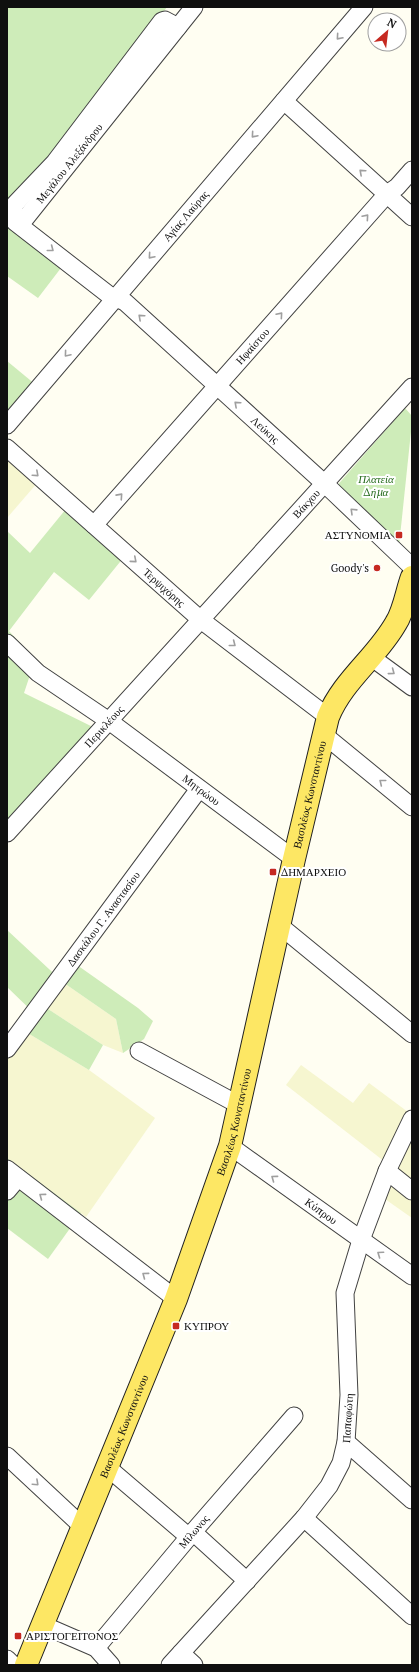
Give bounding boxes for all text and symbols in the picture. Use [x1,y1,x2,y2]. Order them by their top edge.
north arrow [367,12,407,52]
text: N [385,15,399,32]
one-way arrow [336,32,343,39]
street label: Μεγάλου Αλεξάνδρου [33,120,106,206]
one-way arrow [252,131,259,138]
one-way arrow [359,169,367,177]
street label: Αγίας Λαύρας [160,187,212,244]
one-way arrow [362,214,369,222]
one-way arrow [46,245,53,252]
one-way arrow [149,251,156,258]
one-way arrow [276,312,283,319]
one-way arrow [138,314,146,321]
street label: Ηφαίστου [232,324,273,367]
one-way arrow [65,350,72,357]
one-way arrow [234,402,242,409]
street label: Λεύκης [248,413,283,447]
one-way arrow [31,469,39,476]
park label: Πλατεία Δήμα [357,472,394,499]
street label: Βάκχου [289,486,323,521]
one-way arrow [115,493,122,500]
one-way arrow [350,508,358,516]
place label: ΑΣΤΥΝΟΜΙΑ [325,528,391,542]
marker: ΑΣΤΥΝΟΜΙΑ [394,530,404,540]
one-way arrow [129,555,136,562]
place label: Goody's [331,561,369,575]
marker: Goody's [372,563,382,573]
street label: Τερψιχόρης [140,565,189,610]
one-way arrow [228,639,235,646]
one-way arrow [387,667,394,674]
street label: Περικλέους [81,702,127,750]
street label: Βασιλέως Κωνσταντίνου [290,739,329,850]
street label: Μητρώου [180,771,223,809]
one-way arrow [379,780,386,787]
place label: ΔΗΜΑΡΧΕΙΟ [281,865,346,879]
marker: ΔΗΜΑΡΧΕΙΟ [268,867,278,877]
street label: Δασκάλου Γ. Αναστασίου [64,868,143,969]
street label: Βασιλέως Κωνσταντίνου [213,1066,254,1178]
one-way arrow [272,1176,279,1183]
one-way arrow [39,1193,46,1201]
street label: Κύπρου [302,1195,341,1228]
one-way arrow [377,1251,384,1259]
one-way arrow [143,1273,150,1280]
place label: ΚΥΠΡΟΥ [184,1319,229,1333]
marker: ΚΥΠΡΟΥ [171,1321,181,1331]
street label: Βασιλέως Κωνσταντίνου [96,1372,151,1480]
street label: Παπαφώτη [339,1392,356,1444]
one-way arrow [31,1478,38,1485]
street label: Μίλωνος [175,1511,212,1551]
place label: ΑΡΙΣΤΟΓΕΙΤΟΝΟΣ [26,1629,118,1643]
marker: ΑΡΙΣΤΟΓΕΙΤΟΝΟΣ [13,1631,23,1641]

